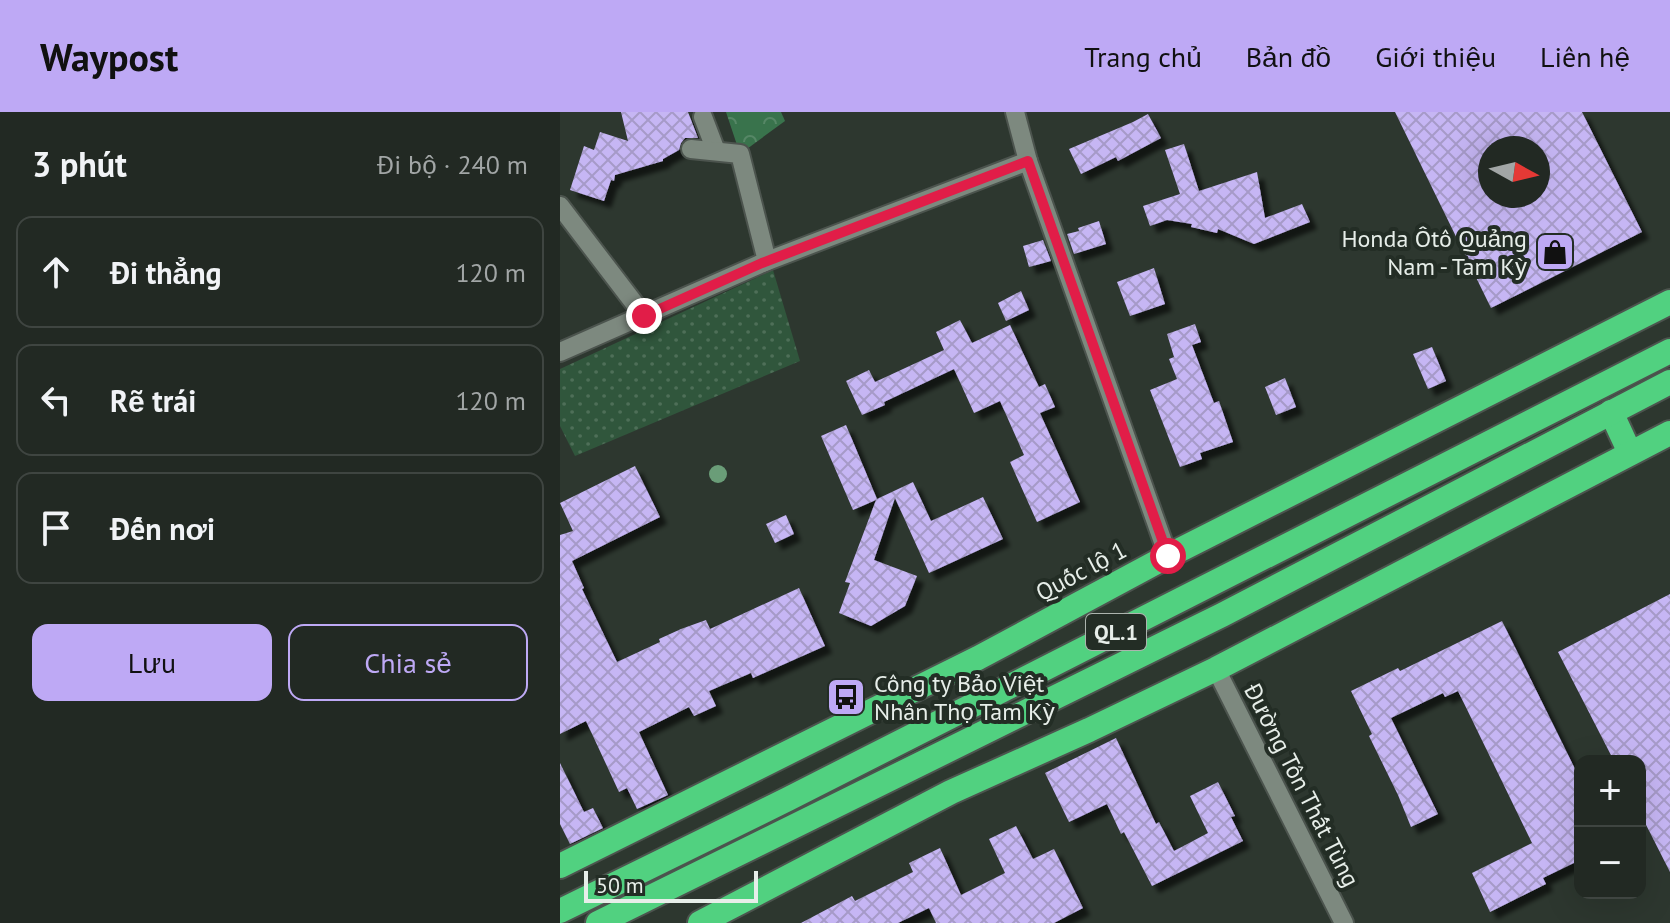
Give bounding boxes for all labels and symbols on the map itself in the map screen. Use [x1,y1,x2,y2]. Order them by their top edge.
north arrow [1478,136,1550,208]
place label: Honda Ôtô Quảng Nam - Tam Kỳ [1341,223,1527,282]
shop icon: Honda Ôtô Quảng Nam - Tam Kỳ [1534,231,1576,273]
route end [626,298,662,334]
street label: Quốc lộ 1 [1030,534,1132,608]
route start [1150,538,1186,574]
road number: QL.1 [1086,614,1146,650]
place label: Công ty Bảo Việt Nhân Thọ Tam Kỳ [874,668,1055,727]
bus stop icon: Công ty Bảo Việt Nhân Thọ Tam Kỳ [825,676,867,718]
street label: Đường Tôn Thất Tùng [1237,677,1367,892]
scale bar [584,867,758,903]

